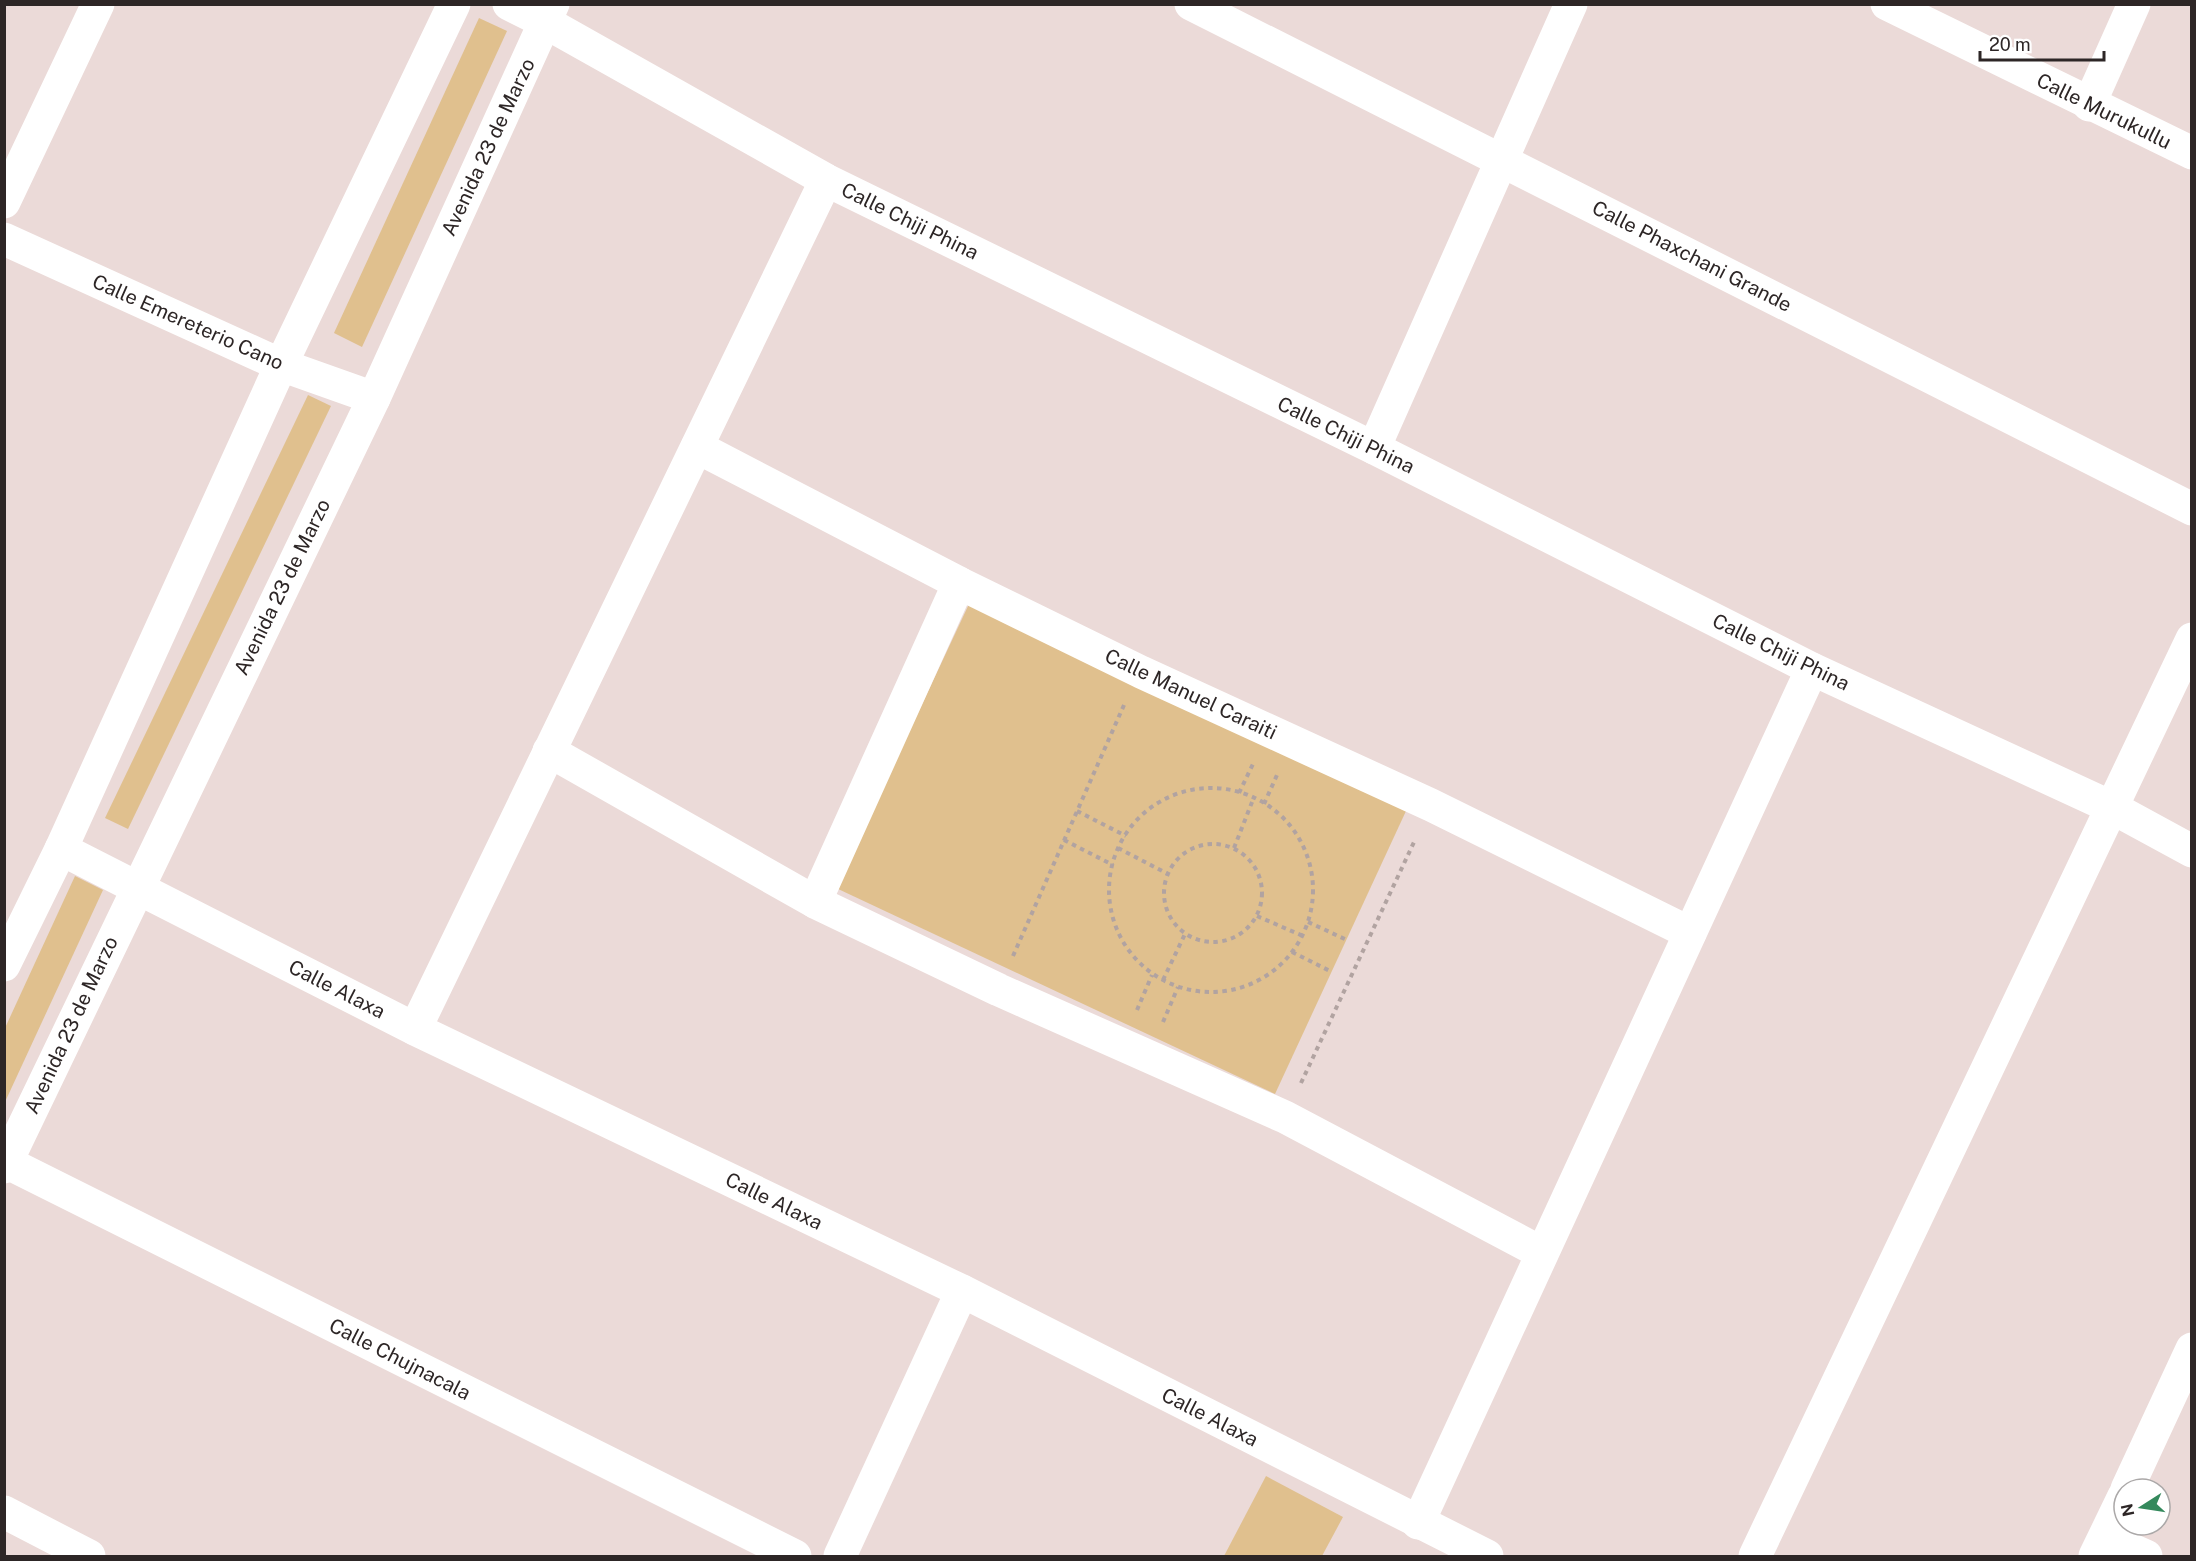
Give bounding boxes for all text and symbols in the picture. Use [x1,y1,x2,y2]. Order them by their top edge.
scale bar [1980,24,2104,62]
text: 20 m [1989,34,2031,55]
street label: Avenida 23 de Marzo [436,54,540,240]
street label: Calle Murukullu [2033,68,2175,154]
street label: Calle Chiji Phina [838,177,982,265]
street label: Calle Phaxchani Grande [1588,195,1796,317]
street label: Calle Emereterio Cano [89,269,287,375]
street label: Calle Chiji Phina [1274,391,1418,479]
street label: Avenida 23 de Marzo [229,495,335,679]
street label: Calle Chiji Phina [1709,608,1853,696]
street label: Calle Manuel Caraiti [1101,644,1281,744]
street label: Avenida 23 de Marzo [19,932,123,1118]
street label: Calle Alaxa [285,954,389,1024]
street label: Calle Alaxa [722,1167,826,1235]
street label: Calle Chujnacala [325,1313,475,1405]
street label: Calle Alaxa [1158,1382,1262,1452]
north arrow [2112,1477,2172,1537]
text: N [2117,1502,2138,1518]

